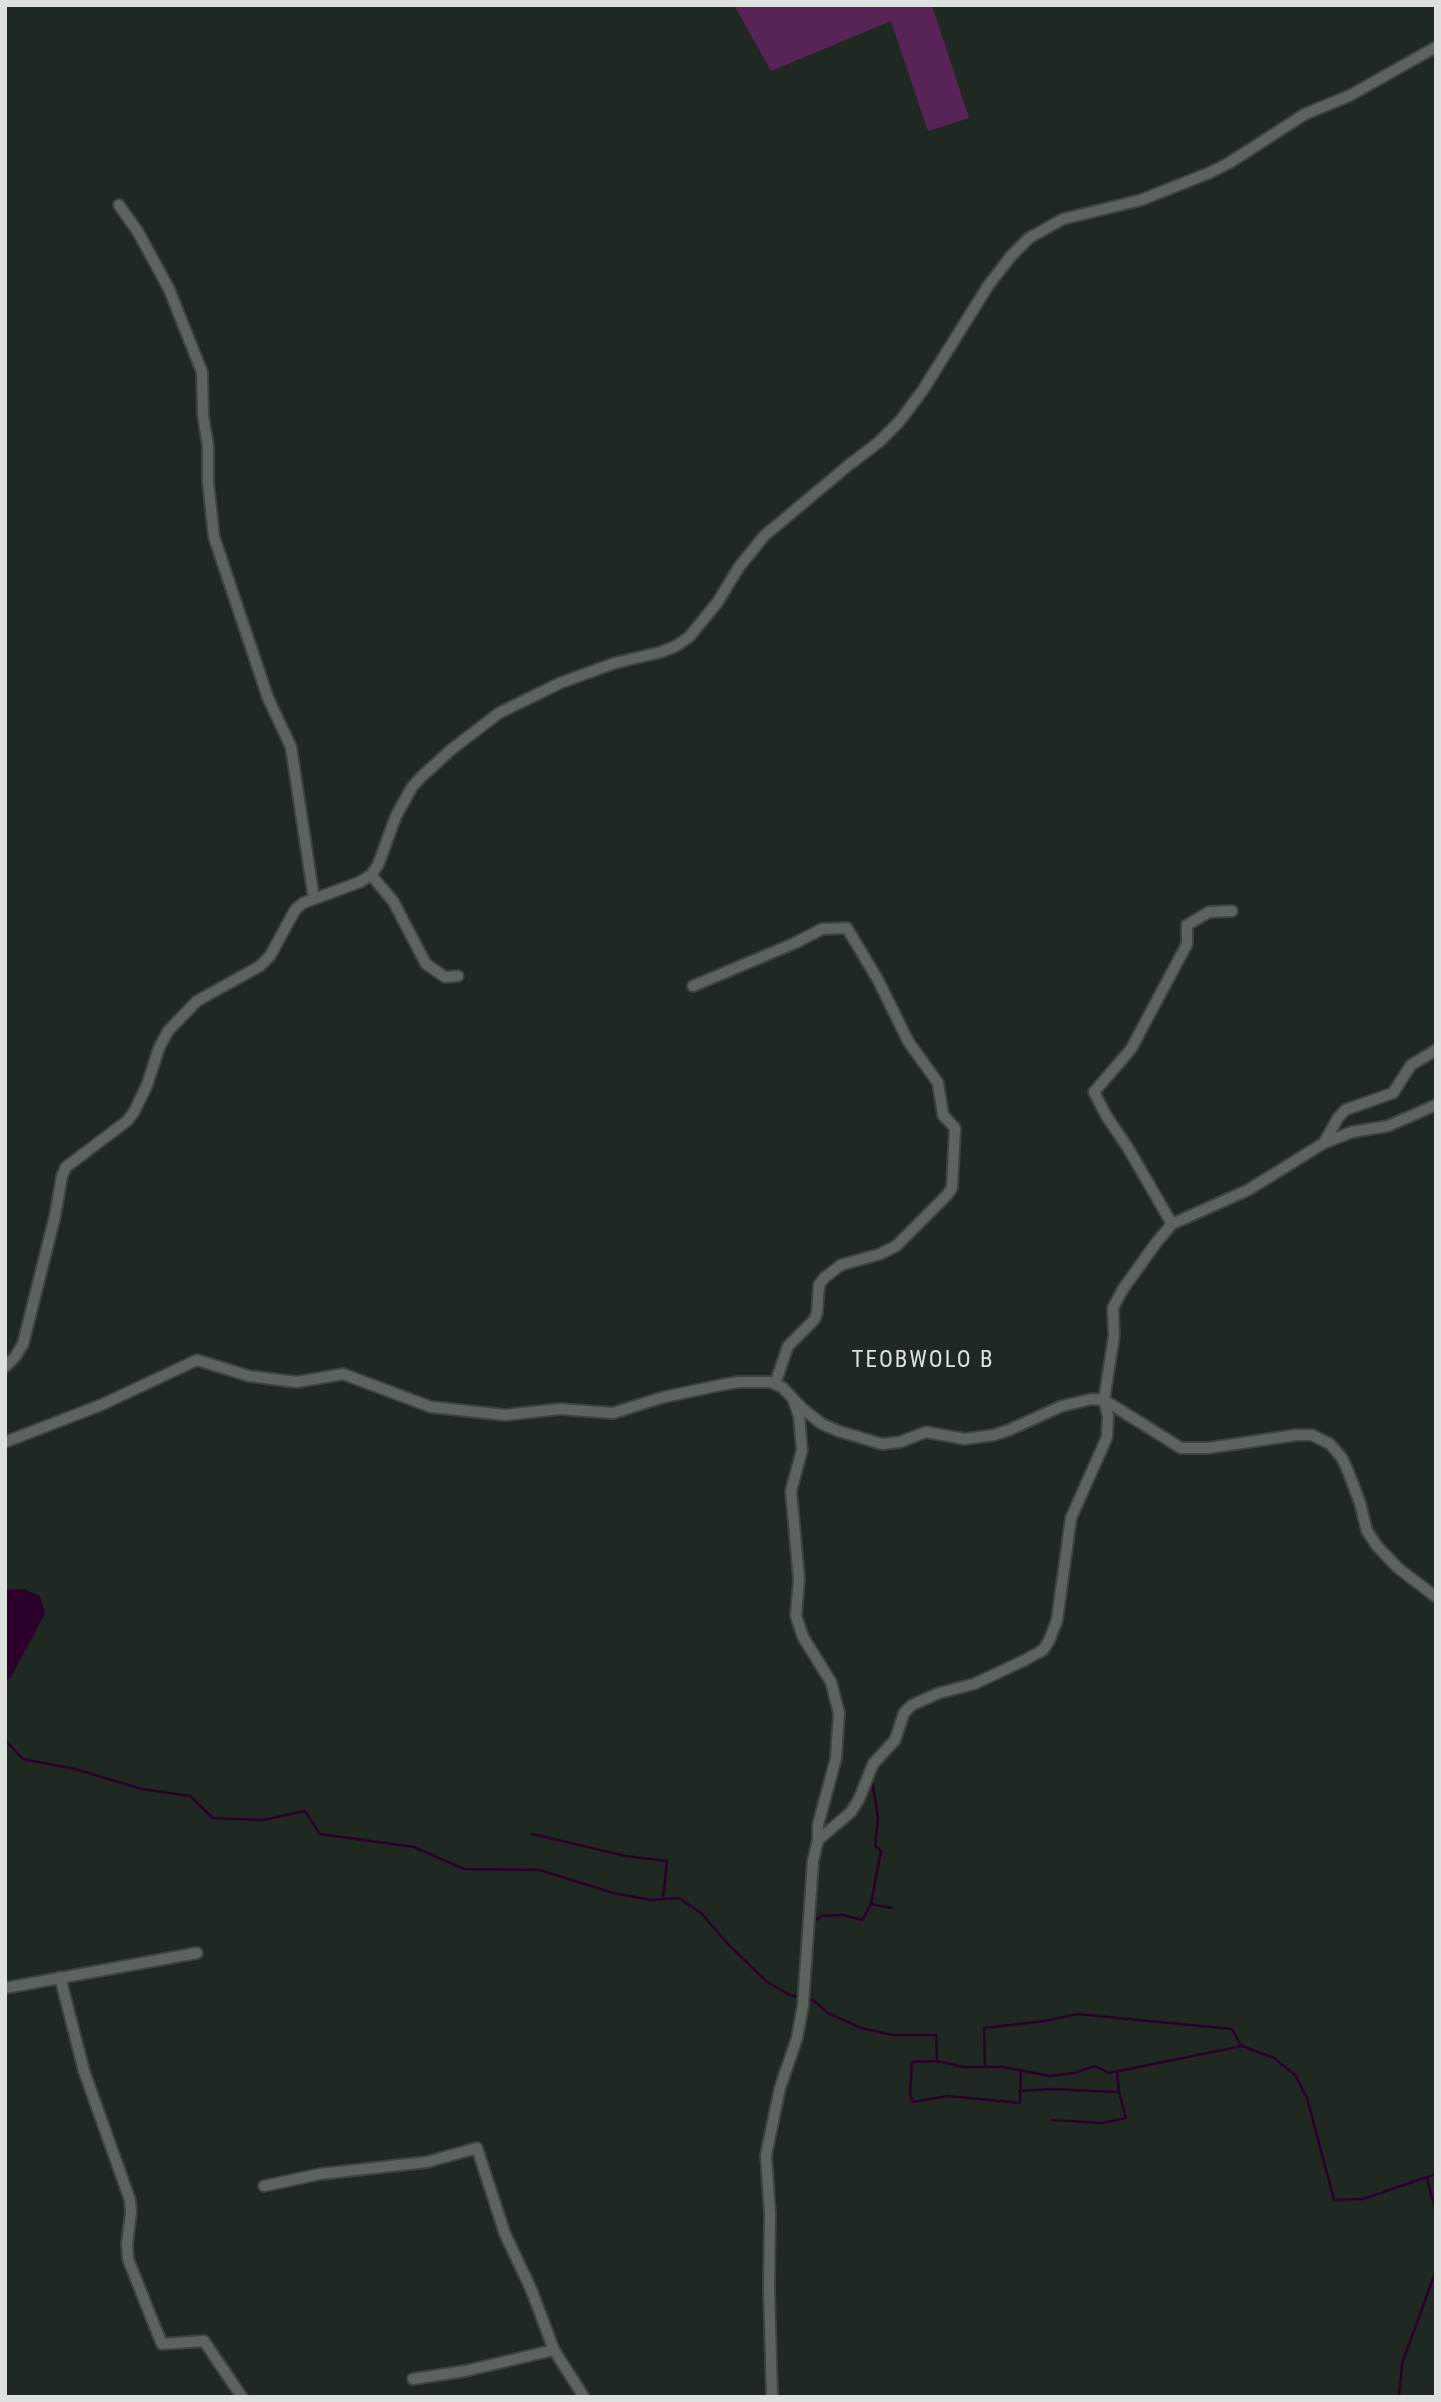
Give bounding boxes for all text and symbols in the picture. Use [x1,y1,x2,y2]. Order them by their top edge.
district label: TEOBWOLO B [853,1347,993,1375]

